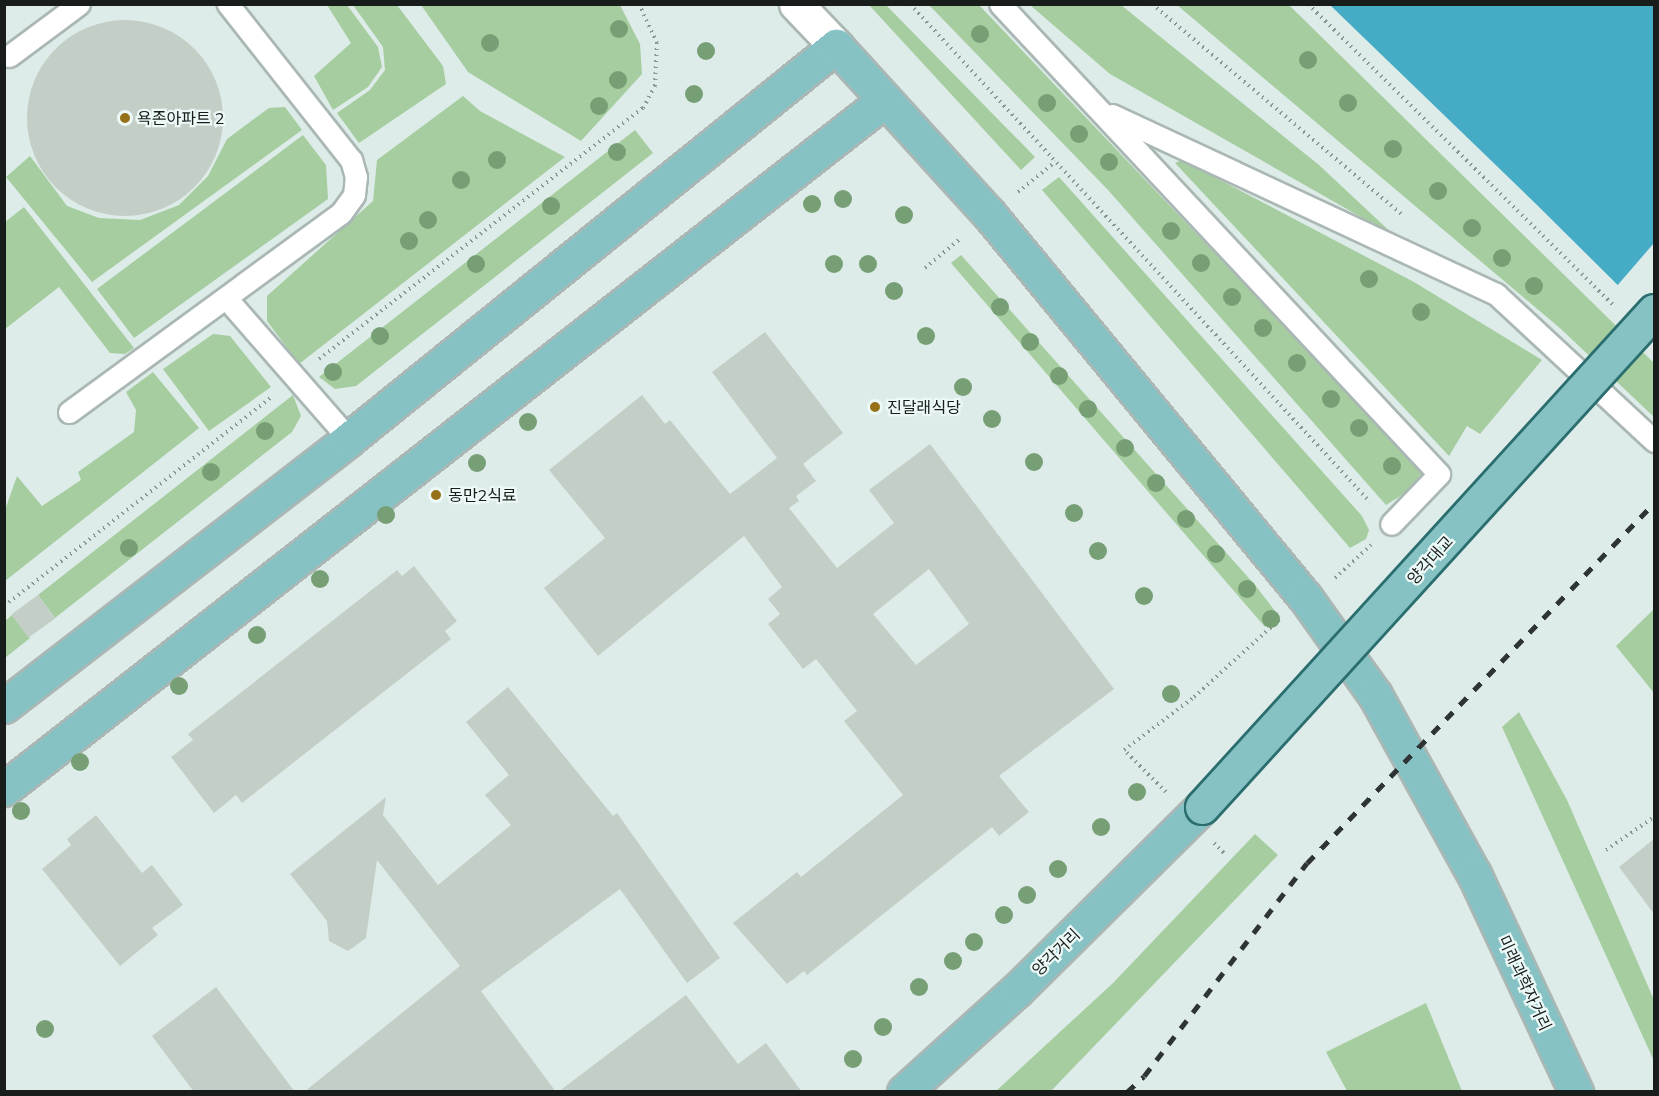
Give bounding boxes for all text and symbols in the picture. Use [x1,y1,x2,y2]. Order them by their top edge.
place label: 욕존아파트 2 [137,108,224,128]
marker: 욕존아파트 2 [118,111,132,125]
place label: 진달래식당 [887,397,961,417]
marker: 진달래식당 [868,400,882,414]
place label: 동만2식료 [448,485,516,505]
marker: 동만2식료 [429,488,443,502]
street label: 양각대교 [1403,532,1457,588]
street label: 양각거리 [1028,925,1084,979]
street label: 미래과학자거리 [1495,932,1555,1034]

